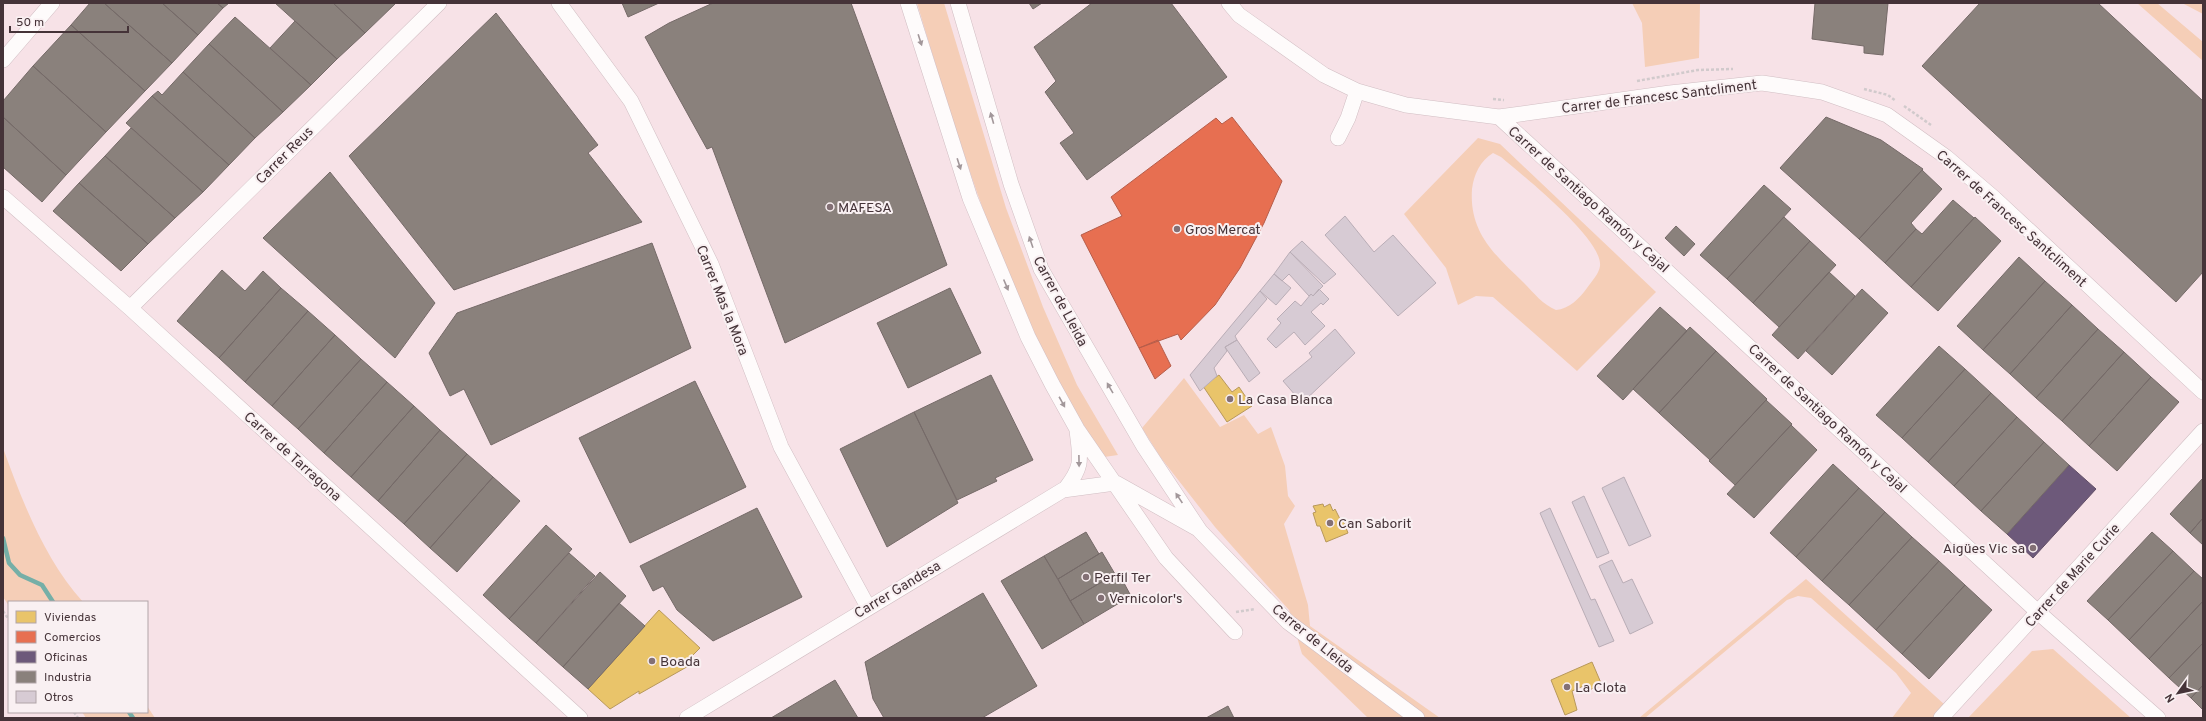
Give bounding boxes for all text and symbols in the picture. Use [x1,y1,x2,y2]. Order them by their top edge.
scale bar [10,8,128,34]
text: 50 m [16,15,44,31]
one-way arrow [917,34,923,46]
street label: Carrer de Francesc Santcliment [1561,77,1758,118]
one-way arrow [989,112,995,124]
street label: Carrer de Santiago Ramón y Cajal [1504,123,1672,277]
street label: Carrer Reus [253,124,317,188]
street label: Carrer de Francesc Santcliment [1932,147,2090,291]
one-way arrow [956,158,962,170]
place label: MAFESA [838,200,892,217]
marker: MAFESA [825,202,835,212]
place label: Gros Mercat [1185,222,1261,239]
marker: Gros Mercat [1172,224,1182,234]
one-way arrow [1028,236,1034,248]
street label: Carrer Mas la Mora [692,243,751,358]
street label: Carrer de Lleida [1029,254,1091,350]
one-way arrow [1003,280,1009,291]
street label: Carrer de Santiago Ramón y Cajal [1744,341,1910,497]
one-way arrow [1106,382,1113,394]
place label: La Casa Blanca [1238,392,1333,409]
marker: La Casa Blanca [1225,394,1235,404]
one-way arrow [1059,397,1065,408]
street label: Carrer de Tarragona [240,409,344,505]
one-way arrow [1076,455,1082,468]
one-way arrow [1175,493,1183,504]
place label: Can Saborit [1338,516,1412,533]
marker: Can Saborit [1325,518,1335,528]
street label: Carrer de Marie Curie [2022,521,2124,631]
place label: Aigües Vic sa [1943,541,2025,558]
marker: Aigües Vic sa [2028,543,2038,553]
street label: Carrer Gandesa [851,558,944,623]
place label: Perfil Ter [1094,570,1151,587]
marker: Perfil Ter [1081,572,1091,582]
place label: Vernicolor's [1109,591,1183,608]
marker: Vernicolor's [1096,593,1106,603]
legend [8,601,148,713]
street label: Carrer de Lleida [1268,601,1356,677]
text: Viviendas [44,610,96,626]
text: Comercios [44,630,101,646]
text: Oficinas [44,650,88,666]
place label: Boada [660,654,700,671]
marker: Boada [647,656,657,666]
text: Industria [44,670,91,686]
north arrow [2158,673,2198,713]
place label: La Clota [1575,680,1626,697]
marker: La Clota [1562,682,1572,692]
text: Otros [44,690,73,706]
text: N [2162,691,2178,705]

